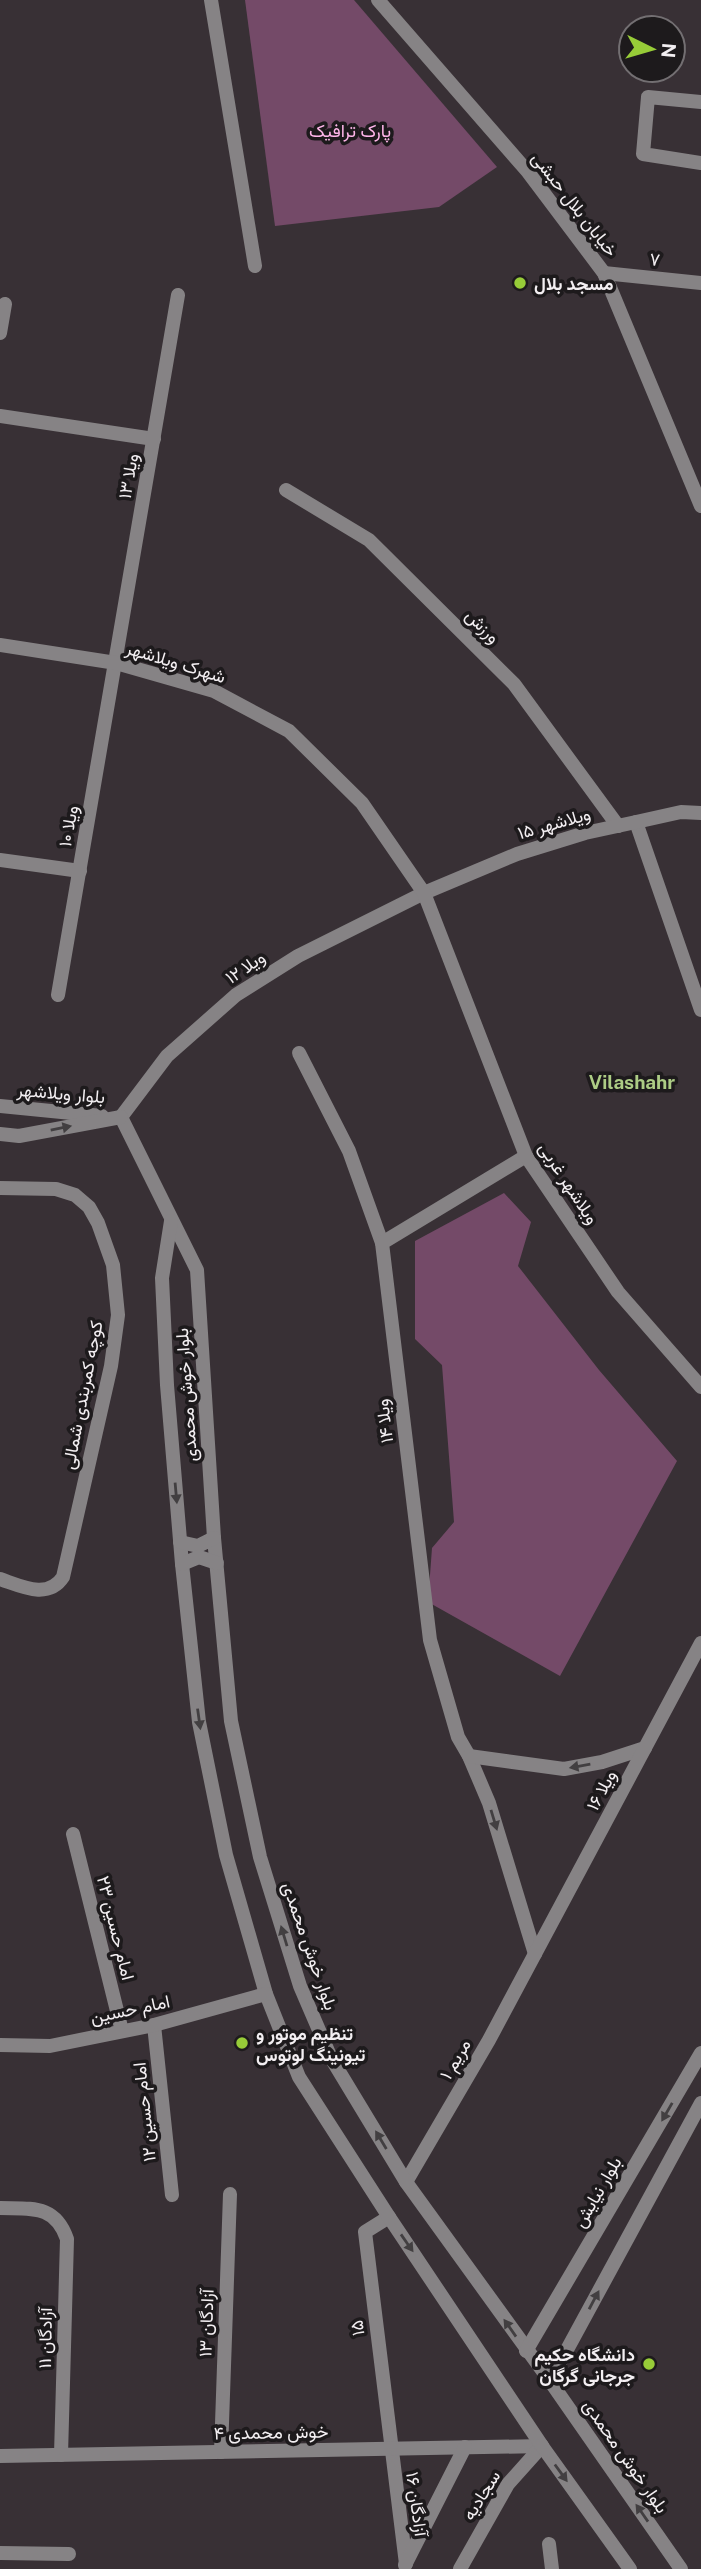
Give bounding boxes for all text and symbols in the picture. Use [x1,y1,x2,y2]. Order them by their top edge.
north arrow [617,14,687,84]
text: N [657,42,681,59]
park label: پارک ترافیک [309,120,391,143]
street label: خیابان بلال حبشی [527,147,622,261]
street label: ۷ [649,248,661,270]
place label: مسجد بلال [534,273,614,295]
marker: مسجد بلال [512,275,528,291]
street label: ۱۳ ویلا [114,452,143,501]
street label: ورزش [461,604,505,648]
street label: شهرک ویلاشهر [122,637,228,688]
street label: ویلاشهر ۱۵ [515,803,593,844]
street label: ۱۰ ویلا [54,804,83,848]
street label: ویلا ۱۲ [221,946,269,989]
district label: Vilashahr [589,1071,675,1093]
street label: بلوار ویلاشهر [15,1079,106,1108]
one-way arrow [50,1123,72,1134]
street label: ویلاشهر غربی [534,1138,603,1228]
street label: کوچه کمربندی شمالی [57,1319,109,1471]
street label: بلوار خوش محمدی [171,1327,202,1463]
street label: ۱۴ ویلا [371,1398,398,1444]
one-way arrow [171,1482,182,1504]
one-way arrow [194,1709,205,1731]
one-way arrow [569,1761,591,1772]
street label: ۱۶ ویلا [582,1766,621,1814]
one-way arrow [489,1809,499,1830]
street label: امام حسین ۲۳ [91,1874,139,1983]
street label: بلوار خوش محمدی [277,1879,342,2013]
one-way arrow [278,1925,289,1946]
street label: امام حسین [88,1990,172,2030]
place label: تنظیم موتور و تیونینگ لوتوس [256,2023,366,2066]
marker: تنظیم موتور و تیونینگ لوتوس [234,2035,250,2051]
street label: ۱ مریم [435,2035,477,2084]
street label: امام حسین ۱۲ [128,2061,162,2163]
one-way arrow [660,2102,673,2121]
one-way arrow [374,2131,387,2150]
street label: بلوار نیایش [568,2153,626,2232]
one-way arrow [400,2234,414,2252]
street label: آزادگان ۱۳ [194,2287,219,2357]
one-way arrow [588,2289,600,2309]
street label: آزادگان ۱۱ [34,2305,57,2369]
street label: ۱۵ [346,2319,368,2337]
one-way arrow [503,2319,517,2337]
place label: دانشگاه حکیم جرجانی گرگان [534,2344,635,2387]
marker: دانشگاه حکیم جرجانی گرگان [641,2356,657,2372]
street label: بلوار خوش محمدی [578,2395,673,2517]
street label: خوش محمدی ۴ [213,2420,329,2445]
one-way arrow [554,2464,568,2482]
street label: سجادیه [458,2466,504,2524]
street label: آزادگان ۱۶ [401,2470,432,2540]
one-way arrow [635,2504,649,2522]

